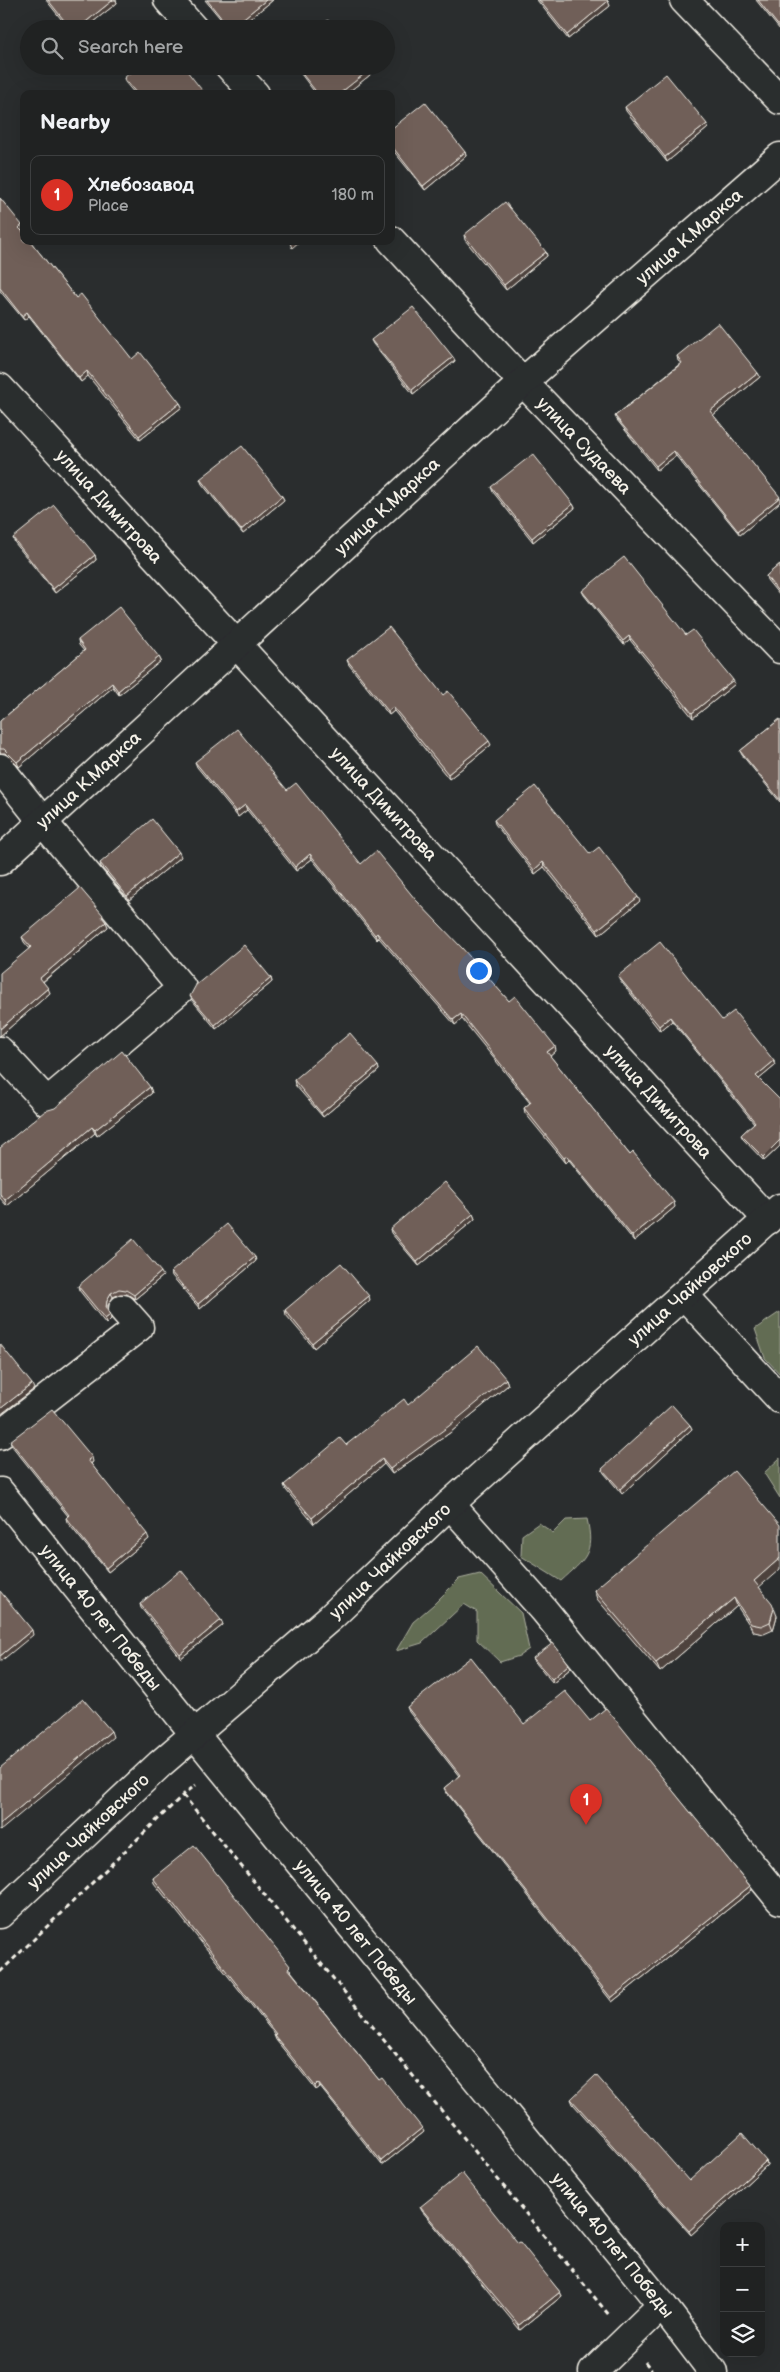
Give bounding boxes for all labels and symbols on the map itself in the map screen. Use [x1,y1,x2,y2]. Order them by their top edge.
street label: улица К.Маркса [632,185,747,289]
street label: улица Судаева [532,393,636,499]
street label: улица Димитрова [51,445,167,568]
street label: улица К.Маркса [331,453,444,560]
street label: улица К.Маркса [32,727,146,833]
street label: улица Димитрова [326,743,442,866]
your location [466,958,492,984]
street label: улица Димитрова [601,1041,716,1163]
street label: улица Чайковского [624,1228,756,1350]
street label: улица Чайковского [325,1499,455,1624]
street label: улица 40 лет Победы [35,1541,165,1695]
street label: улица Чайковского [23,1769,154,1894]
pin: 1 [570,1784,602,1825]
street label: улица 40 лет Победы [290,1855,421,2009]
street label: улица 40 лет Победы [547,2169,678,2322]

